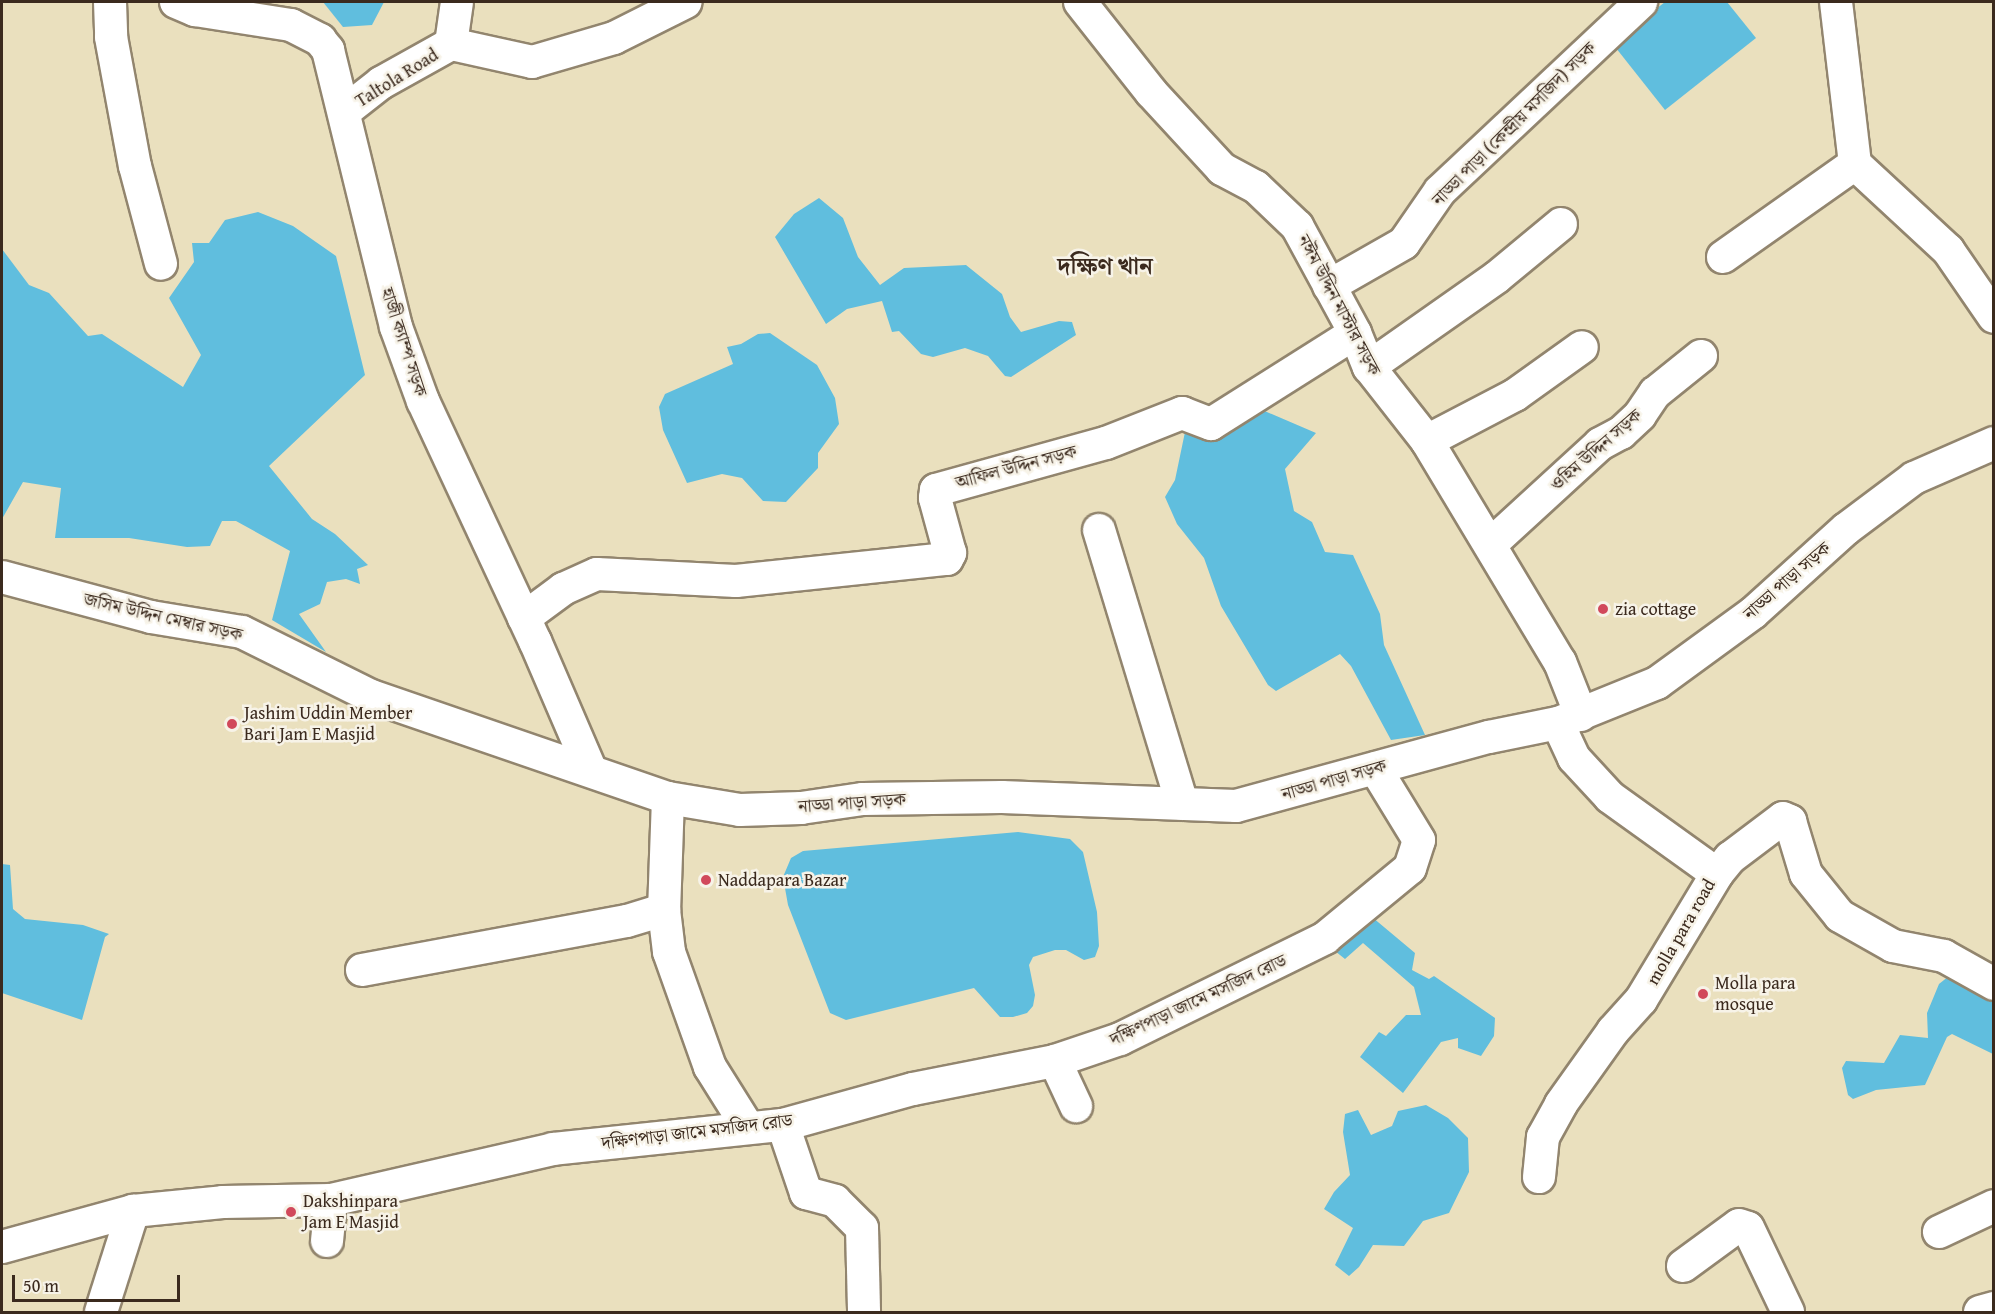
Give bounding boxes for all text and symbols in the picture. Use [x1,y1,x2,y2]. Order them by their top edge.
street label: নাড্ডা পাড়া (কেন্দ্রীয় মসজিদ) সড়ক [1428,38,1600,210]
street label: Taltola Road [352,44,442,112]
street label: নঈম উদ্দিন মাস্টার সড়ক [1293,231,1385,379]
district label: দক্ষিণ খান [1057,252,1153,280]
street label: হাজী ক্যাম্প সড়ক [376,285,432,399]
street label: ওহিম উদ্দিন সড়ক [1546,404,1646,496]
street label: আফিল উদ্দিন সড়ক [953,440,1079,494]
street label: নাড্ডা পাড়া সড়ক [1739,537,1835,625]
street label: জসিম উদ্দিন মেম্বার সড়ক [81,588,245,646]
place label: zia cottage [1615,598,1696,620]
marker: zia cottage [1596,602,1610,616]
place label: Jashim Uddin Member Bari Jam E Masjid [244,703,412,746]
marker: Jashim Uddin Member Bari Jam E Masjid [225,717,239,731]
street label: নাড্ডা পাড়া সড়ক [1279,755,1389,805]
street label: নাড্ডা পাড়া সড়ক [797,788,907,818]
place label: Naddapara Bazar [718,869,846,891]
marker: Naddapara Bazar [699,873,713,887]
street label: molla para road [1642,875,1720,989]
street label: দক্ষিণপাড়া জামে মসজিদ রোড [1106,950,1290,1050]
place label: Molla para mosque [1715,973,1795,1016]
marker: Molla para mosque [1696,987,1710,1001]
street label: দক্ষিণপাড়া জামে মসজিদ রোড [600,1110,794,1154]
place label: Dakshinpara Jam E Masjid [303,1191,399,1234]
marker: Dakshinpara Jam E Masjid [284,1205,298,1219]
scale bar [15,1263,183,1301]
text: 50 m [23,1272,59,1299]

